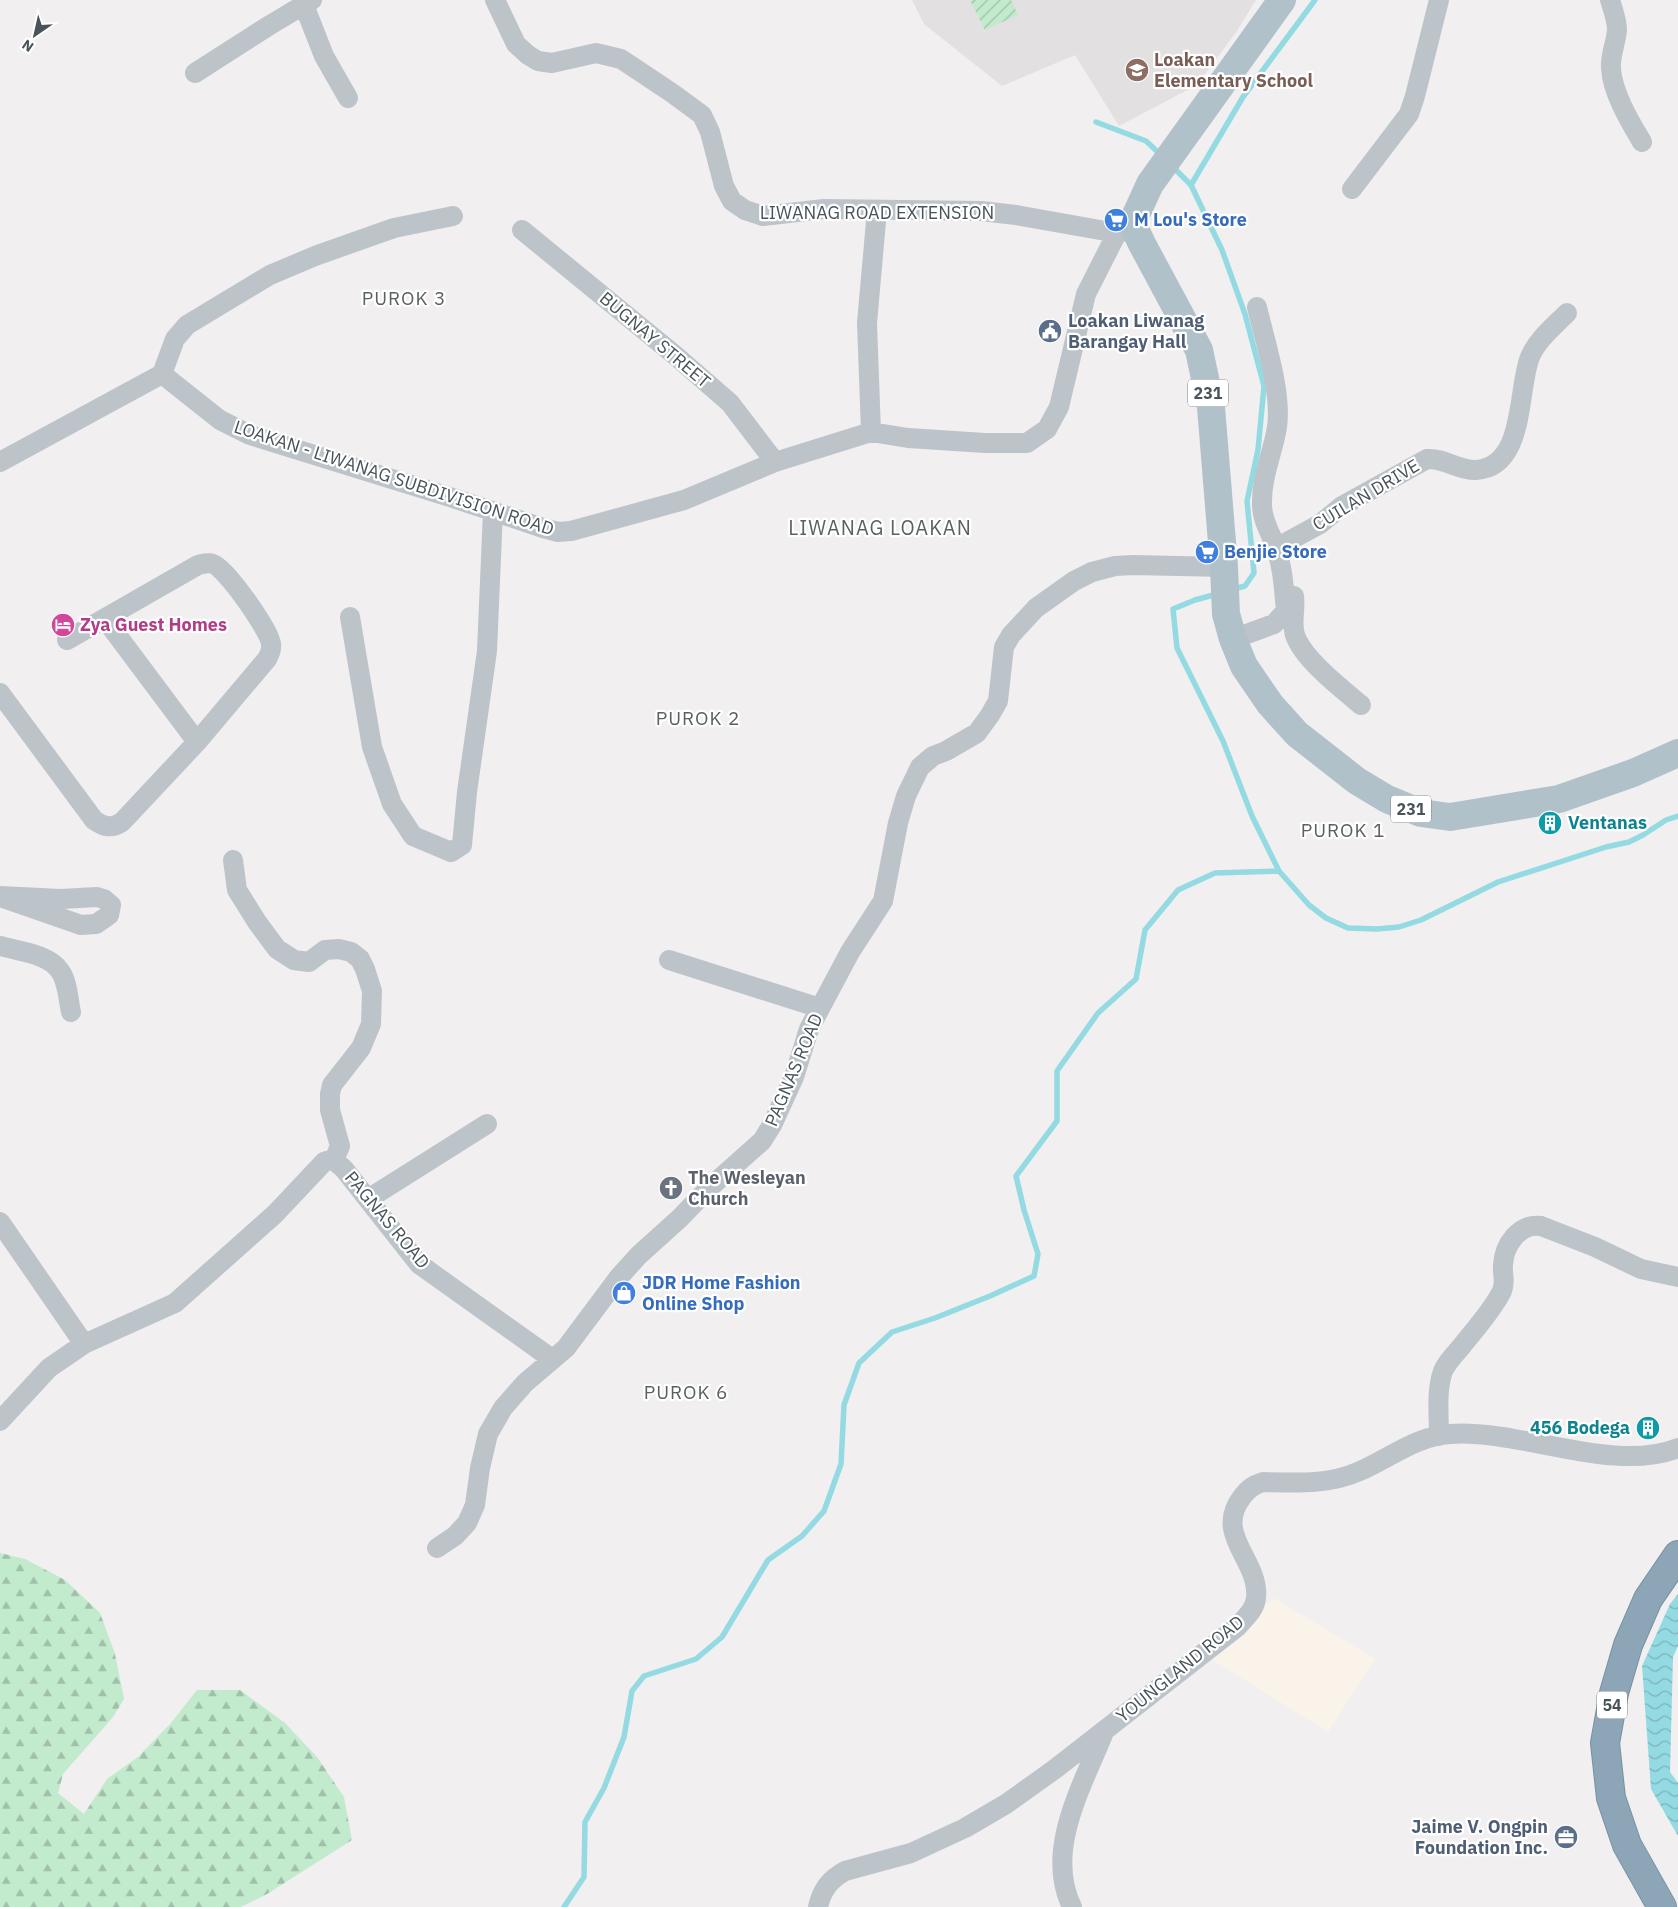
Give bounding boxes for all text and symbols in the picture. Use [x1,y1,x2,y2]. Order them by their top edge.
north arrow [10,10,60,60]
text: N [18,35,37,56]
place label: Loakan Elementary School [1154,48,1313,92]
school or university icon: Loakan Elementary School [1124,57,1150,83]
street label: LIWANAG ROAD EXTENSION [760,201,994,224]
supermarket icon: M Lou's Store [1103,207,1129,233]
place label: M Lou's Store [1134,208,1247,231]
district label: PUROK 3 [362,286,446,310]
street label: BUGNAY STREET [595,286,716,393]
place label: Loakan Liwanag Barangay Hall [1068,309,1204,353]
public building icon: Loakan Liwanag Barangay Hall [1037,318,1063,344]
road number: 231 [1188,379,1228,406]
street label: LOAKAN - LIWANAG SUBDIVISION ROAD [231,415,557,540]
street label: CUILAN DRIVE [1308,454,1423,536]
district label: LIWANAG LOAKAN [788,514,972,541]
supermarket icon: Benjie Store [1194,539,1220,565]
place label: Benjie Store [1224,540,1327,563]
hotel icon: Zya Guest Homes [50,612,76,638]
place label: Zya Guest Homes [80,613,227,636]
district label: PUROK 2 [656,706,740,730]
road number: 231 [1391,796,1431,822]
building icon: Ventanas [1537,810,1563,836]
place label: Ventanas [1568,811,1647,834]
district label: PUROK 1 [1301,818,1385,842]
street label: PAGNAS ROAD [759,1010,828,1130]
street label: PAGNAS ROAD [340,1166,435,1273]
place label: The Wesleyan Church [688,1166,806,1210]
church icon: The Wesleyan Church [658,1175,684,1201]
place label: JDR Home Fashion Online Shop [642,1271,801,1315]
shop icon: JDR Home Fashion Online Shop [611,1280,637,1306]
district label: PUROK 6 [644,1380,728,1404]
building icon: 456 Bodega [1635,1415,1661,1441]
place label: 456 Bodega [1530,1416,1630,1439]
street label: YOUNGLAND ROAD [1111,1610,1248,1727]
road number: 54 [1597,1692,1627,1718]
place label: Jaime V. Ongpin Foundation Inc. [1411,1815,1548,1859]
office icon: Jaime V. Ongpin Foundation Inc. [1553,1824,1579,1850]

